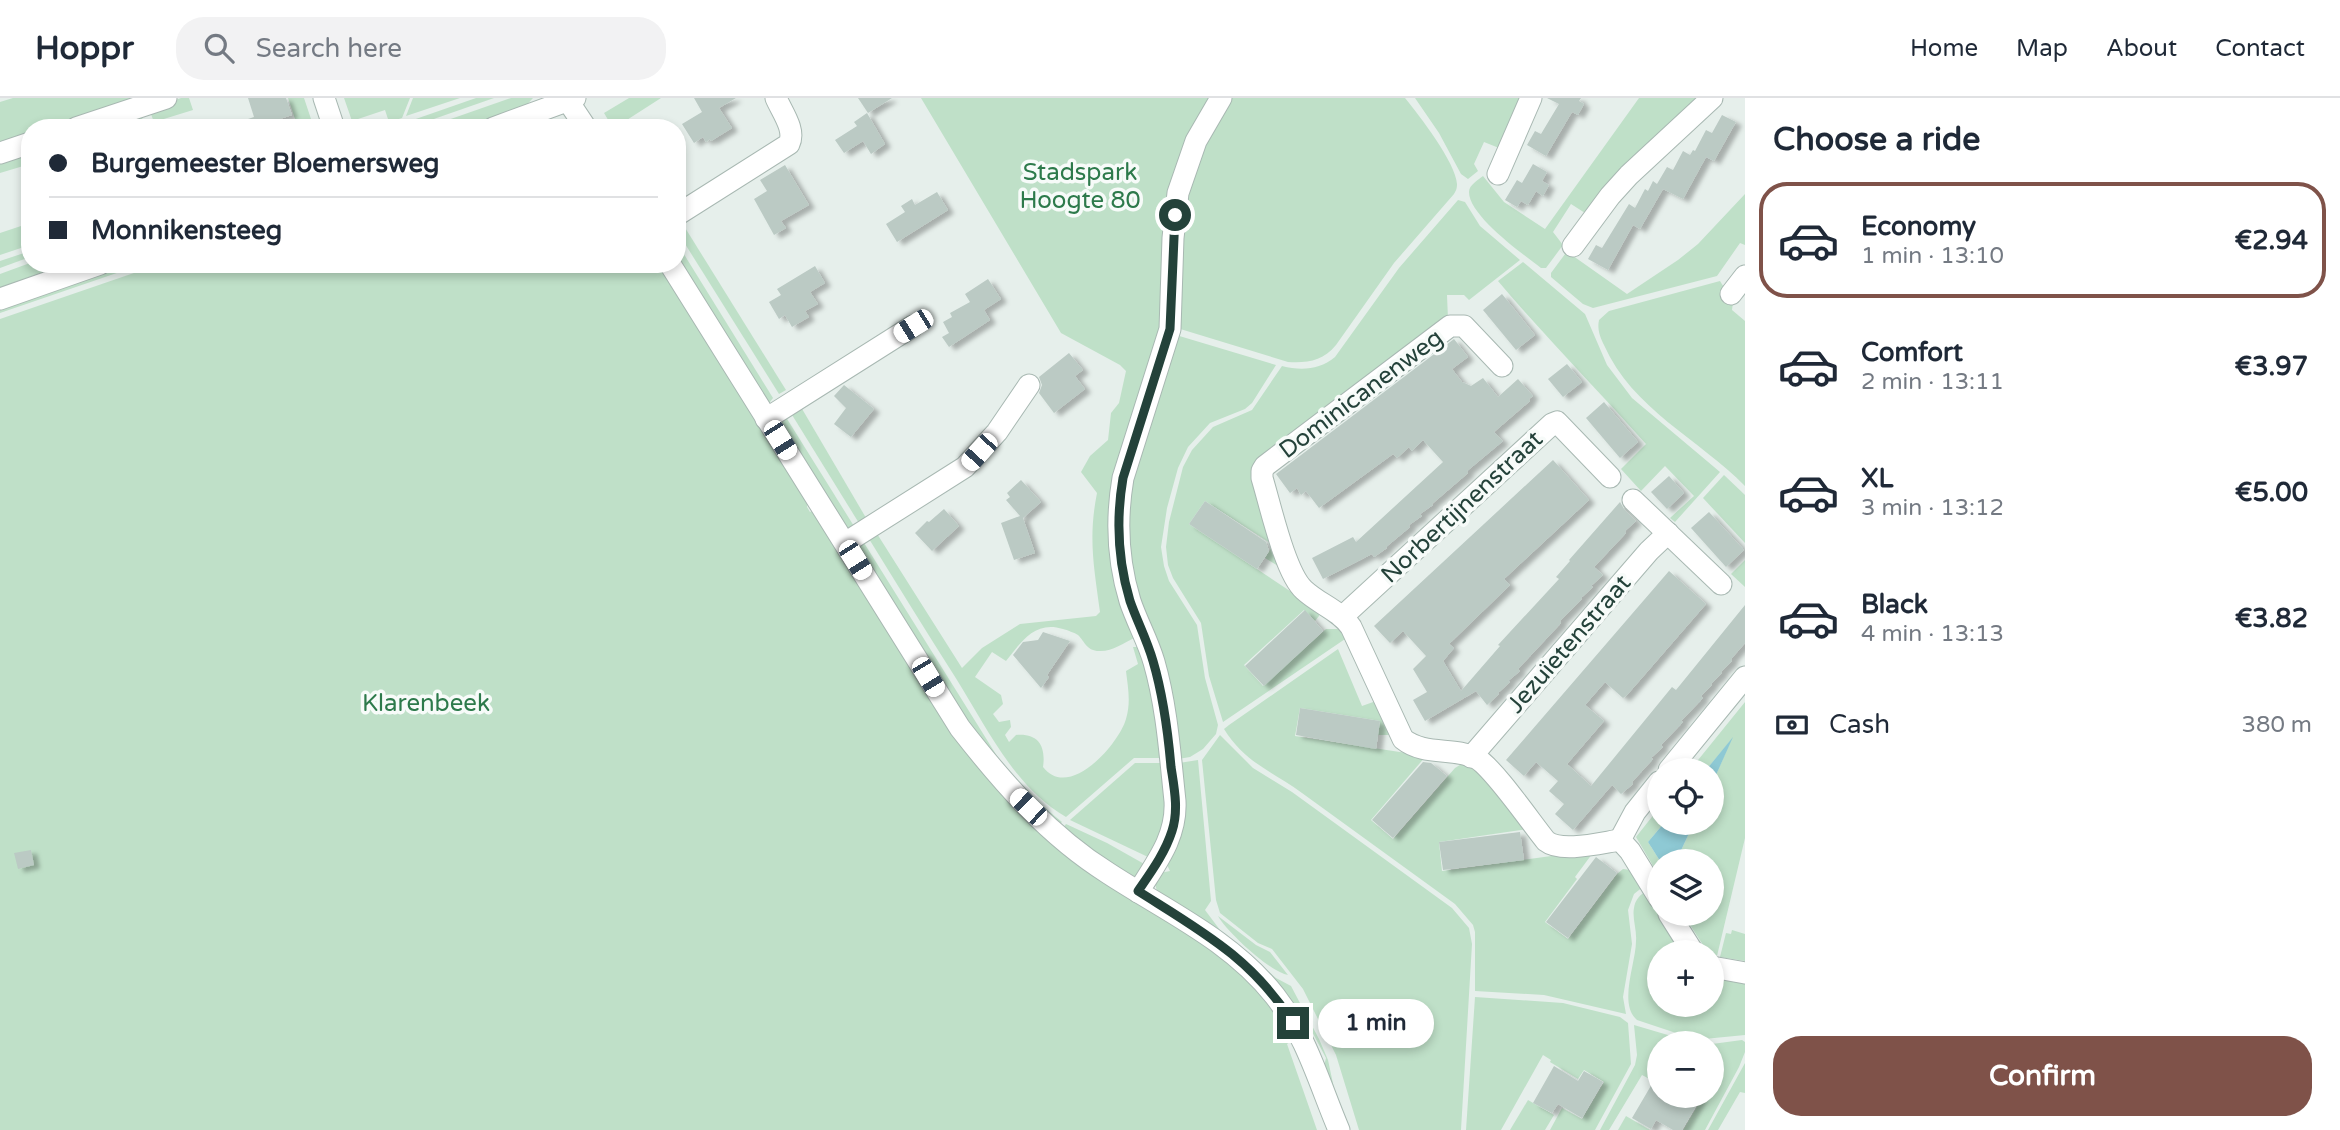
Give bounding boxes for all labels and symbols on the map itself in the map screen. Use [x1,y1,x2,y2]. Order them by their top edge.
park label: Stadspark Hoogte 80 [1019,158,1141,215]
route start [1159,199,1191,231]
car [890,306,937,346]
street label: Dominicanenweg [1274,323,1448,465]
car [760,417,801,463]
street label: Norbertijnenstraat [1375,425,1549,589]
car [958,429,1001,475]
car [835,537,876,583]
street label: Jezuïetenstraat [1501,569,1637,719]
car [909,654,948,700]
park label: Klarenbeek [362,689,490,718]
car [1006,785,1051,829]
callout: 1 min [1318,998,1433,1048]
route end [1277,1007,1309,1039]

